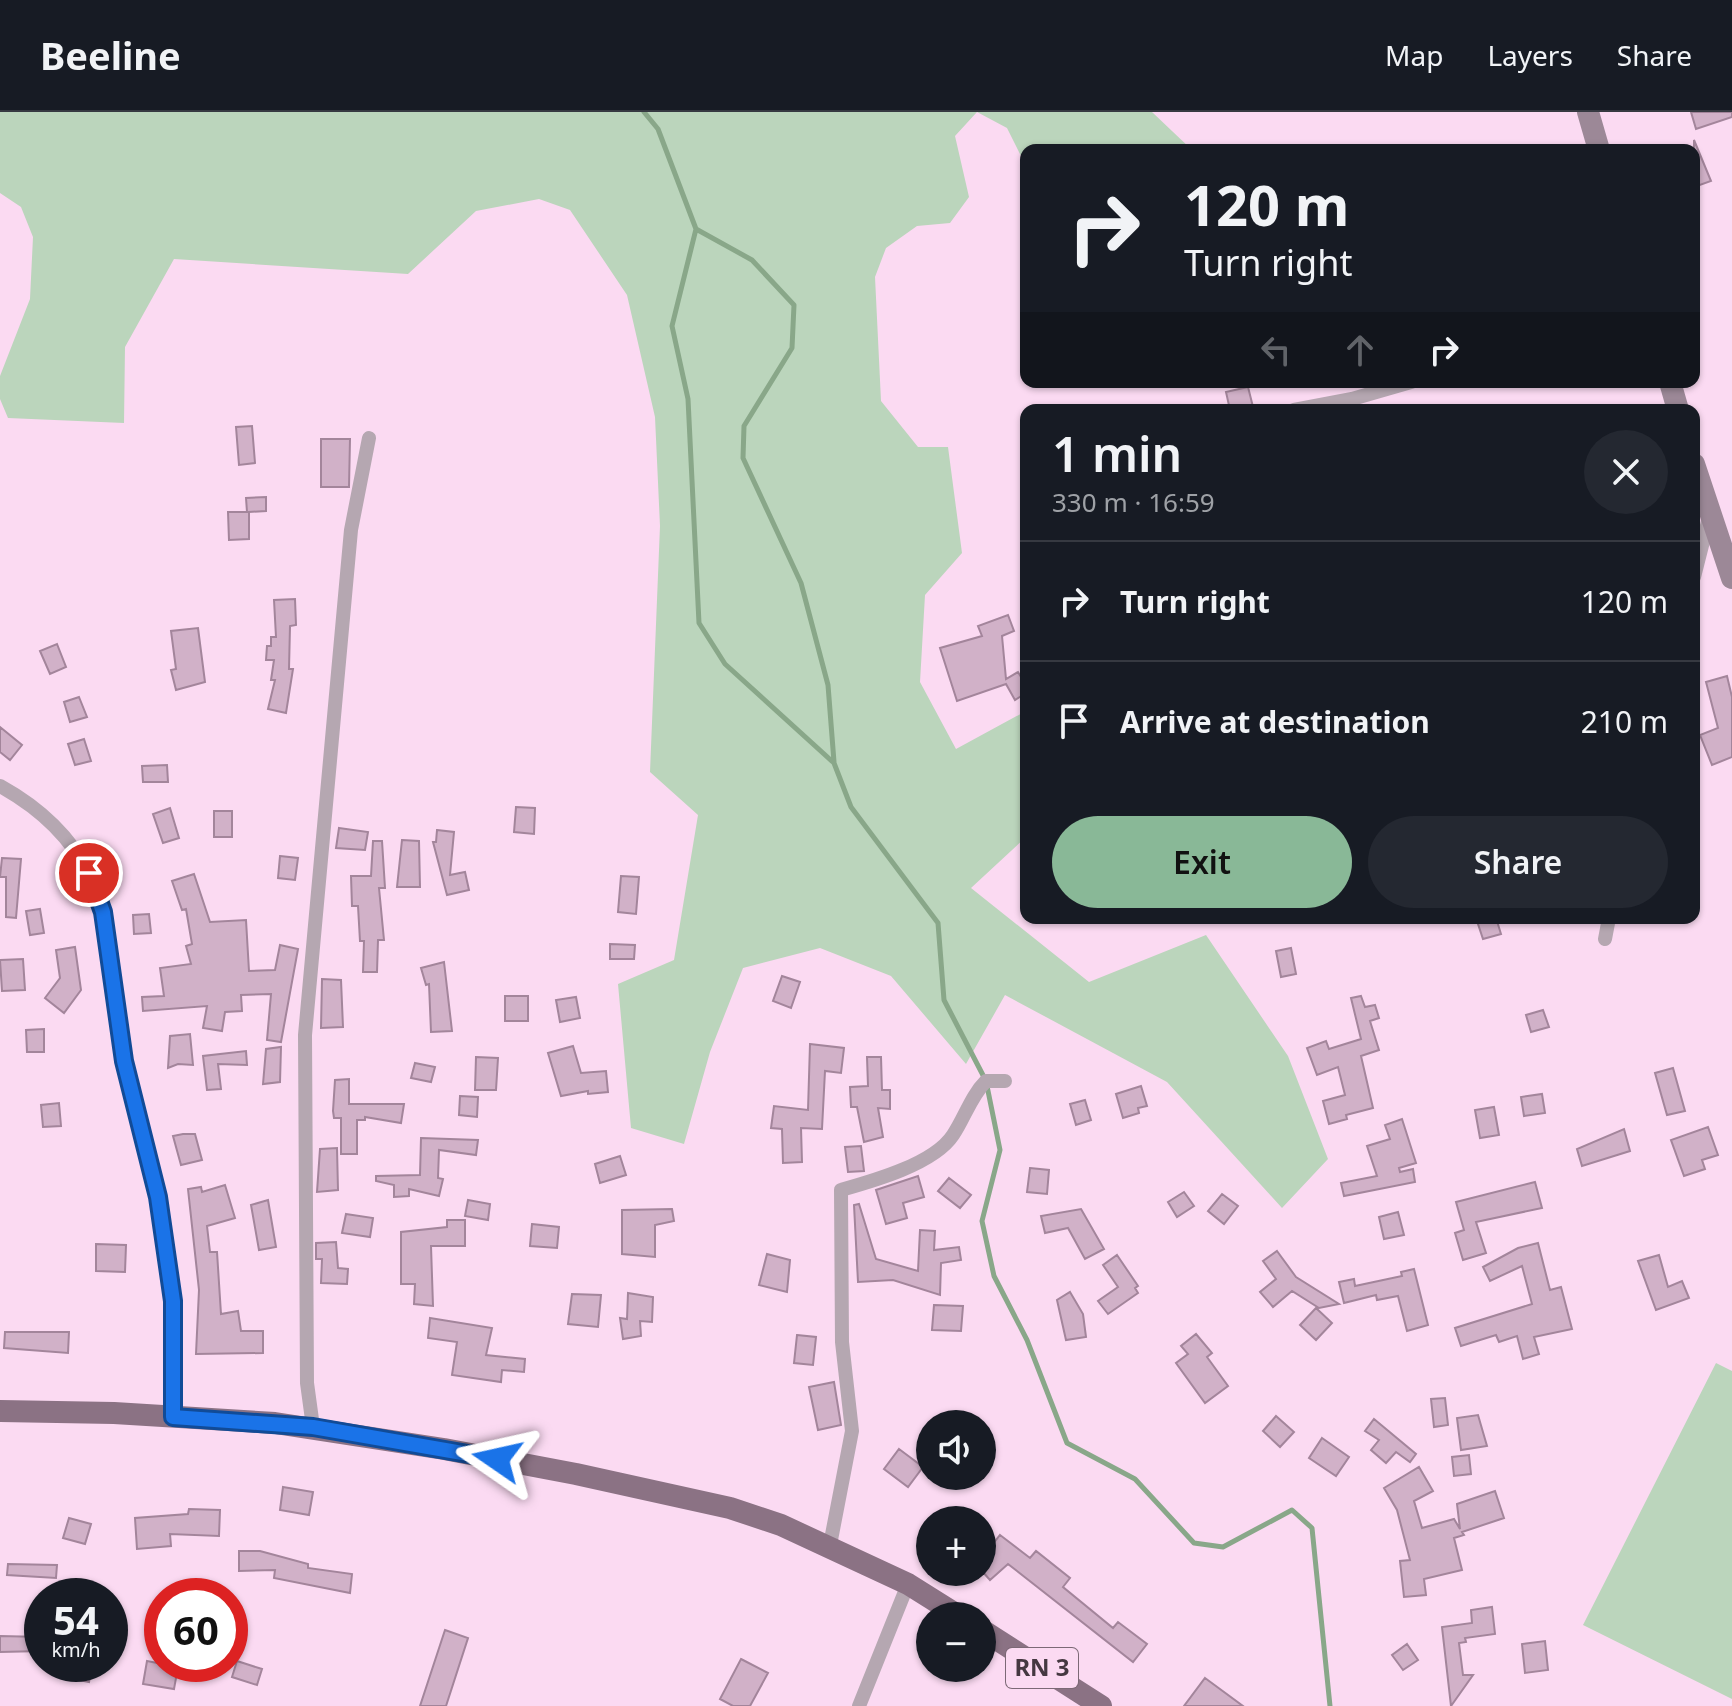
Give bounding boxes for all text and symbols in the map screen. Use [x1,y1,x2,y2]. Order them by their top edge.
text: Beeline [40,29,181,81]
text: Map [1385,36,1443,74]
text: Layers [1487,36,1573,74]
text: Share [1617,36,1692,74]
text: 120 m [1184,166,1349,242]
icon: right [1052,176,1156,280]
text: Turn right [1184,238,1352,287]
icon: left [1254,328,1298,372]
icon: ahead [1338,328,1382,372]
icon: right [1422,328,1466,372]
text: 1 min [1052,421,1182,486]
button: close [1584,430,1668,514]
text: 330 m · 16:59 [1052,484,1215,520]
icon: right [1052,579,1096,623]
text: Turn right [1120,581,1270,622]
text: 120 m [1581,581,1668,622]
icon: arrive [1052,699,1096,743]
text: Arrive at destination [1120,701,1430,742]
text: 210 m [1581,701,1668,742]
button: Exit [1052,816,1352,908]
button: Share [1368,816,1668,908]
pin [55,839,123,907]
icon: arrive [67,851,111,895]
map controls [916,1410,996,1682]
button: sound [916,1410,996,1490]
position arrow [455,1417,539,1501]
button: + [916,1506,996,1586]
speed limit sign: 60 [144,1578,248,1682]
text: 54 [53,1592,99,1647]
button: − [916,1602,996,1682]
text: km/h [51,1636,101,1663]
road number: RN 3 [1006,1648,1078,1688]

